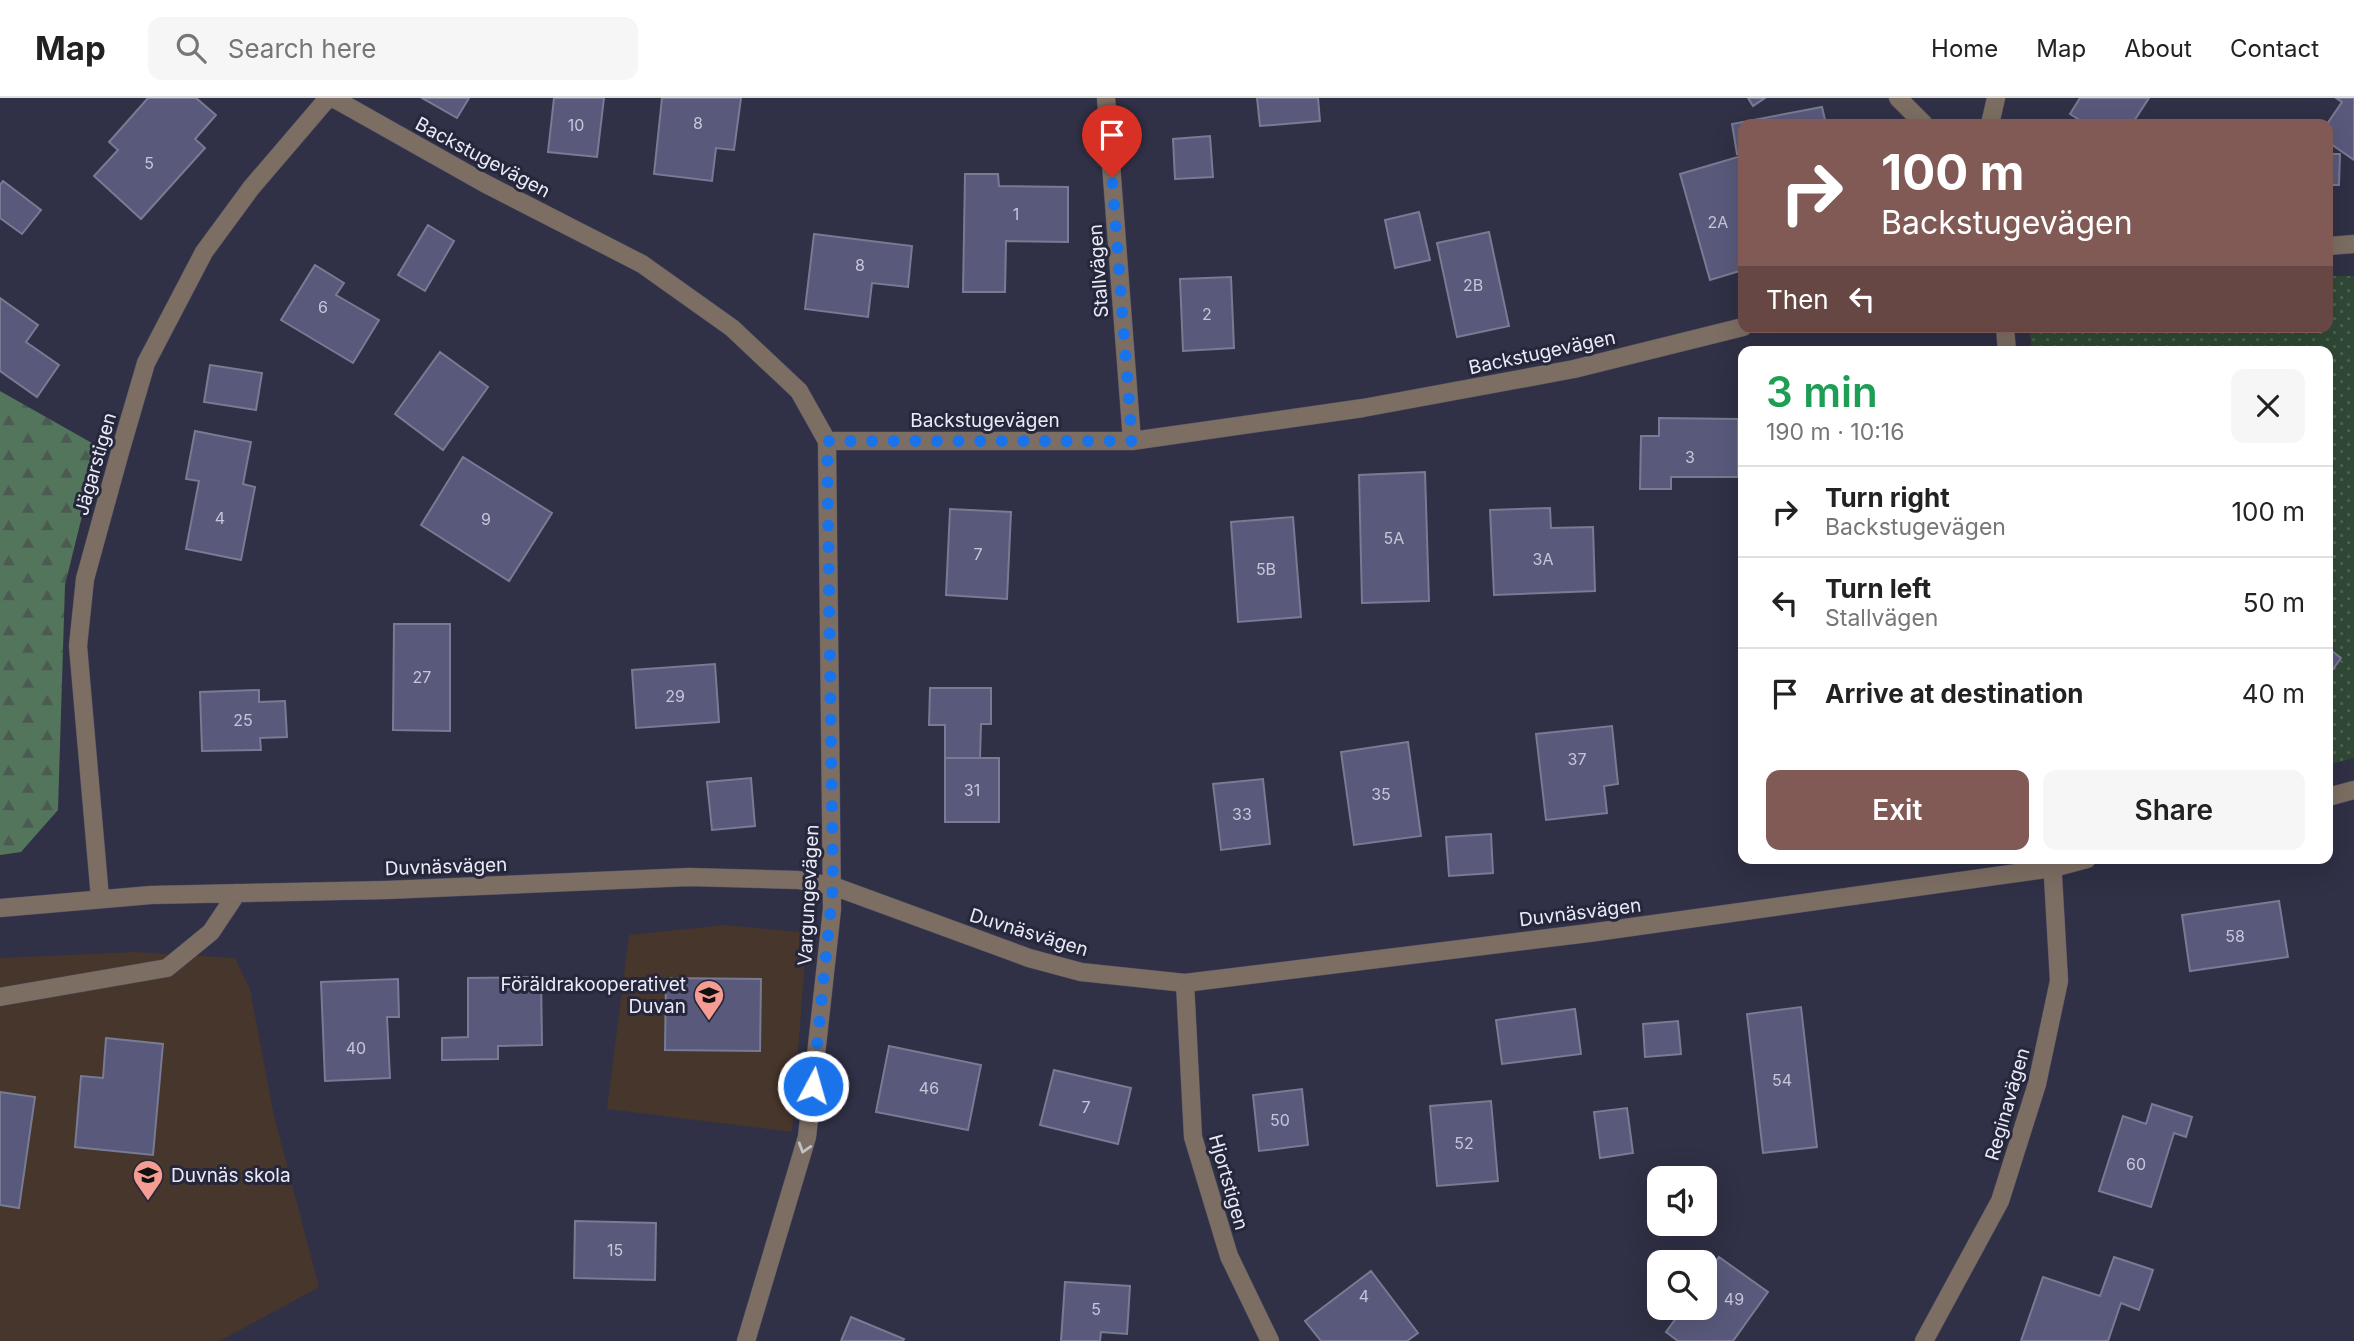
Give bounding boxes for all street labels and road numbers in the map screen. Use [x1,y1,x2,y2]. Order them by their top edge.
street label: Backstugevägen [411,112,554,203]
street label: Stallvägen [1084,223,1113,318]
street label: Backstugevägen [1467,326,1618,379]
street label: Backstugevägen [910,409,1060,432]
street label: Jägarstigen [70,410,121,518]
street label: Vargungevägen [793,824,824,966]
street label: Duvnäsvägen [384,853,508,880]
street label: Duvnäsvägen [1518,894,1642,931]
street label: Duvnäsvägen [967,904,1091,961]
street label: Reginavägen [1980,1045,2035,1163]
street label: Hjortstigen [1204,1132,1253,1233]

